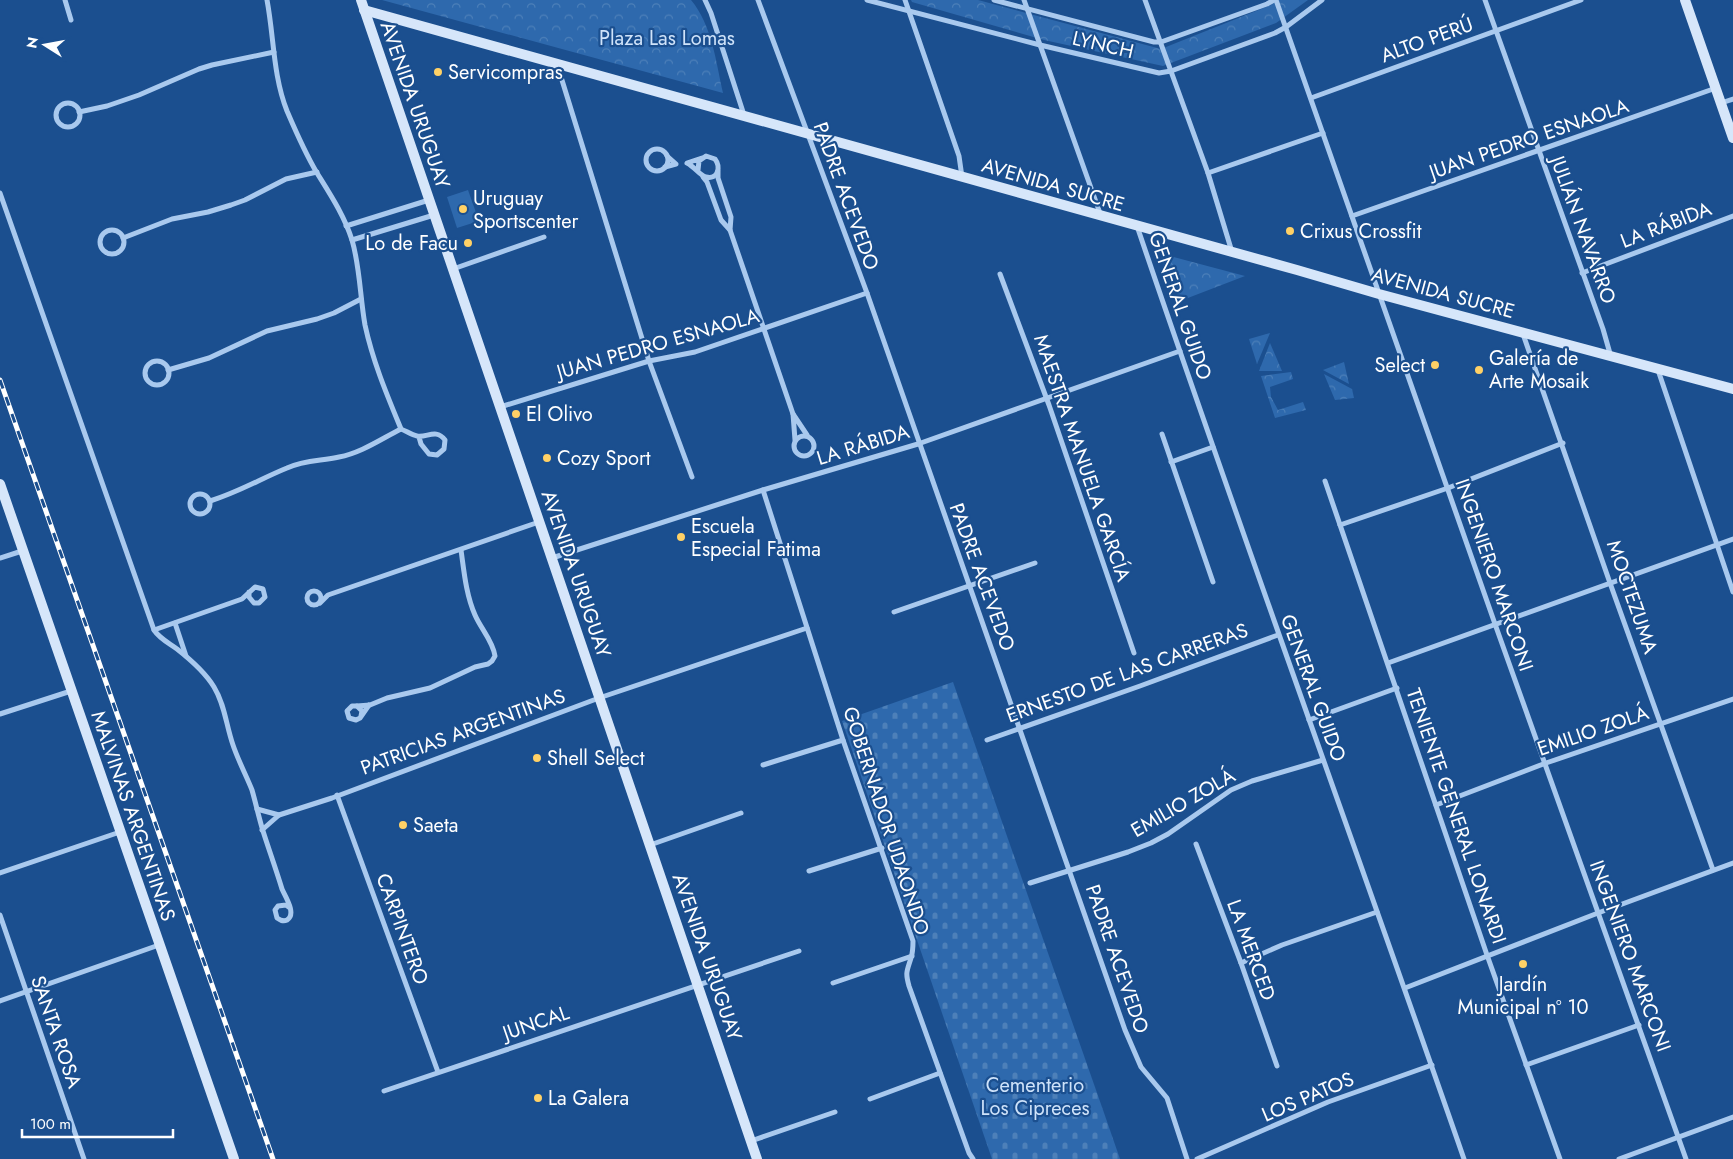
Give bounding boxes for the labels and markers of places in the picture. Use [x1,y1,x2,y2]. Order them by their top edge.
place label: Servicompras [448,58,563,87]
marker: Servicompras [432,66,444,78]
place label: Uruguay Sportscenter [473,184,578,236]
marker: Uruguay Sportscenter [457,203,469,215]
place label: Crixus Crossfit [1300,217,1422,246]
marker: Crixus Crossfit [1284,225,1296,237]
place label: Lo de Facu [365,229,458,258]
marker: Lo de Facu [462,237,474,249]
place label: Galería de Arte Mosaik [1489,344,1589,396]
place label: Select [1374,351,1425,380]
marker: Select [1429,359,1441,371]
marker: Galería de Arte Mosaik [1473,364,1485,376]
place label: El Olivo [526,400,593,429]
marker: El Olivo [510,408,522,420]
place label: Cozy Sport [557,444,651,473]
marker: Cozy Sport [541,452,553,464]
place label: Escuela Especial Fatima [691,512,821,564]
marker: Escuela Especial Fatima [675,531,687,543]
place label: Shell Select [547,744,645,773]
marker: Shell Select [531,752,543,764]
place label: Saeta [413,811,458,840]
marker: Saeta [397,819,409,831]
marker: Jardín Municipal nº 10 [1517,958,1529,970]
place label: Jardín Municipal nº 10 [1457,970,1589,1022]
place label: La Galera [548,1084,629,1113]
marker: La Galera [532,1092,544,1104]

